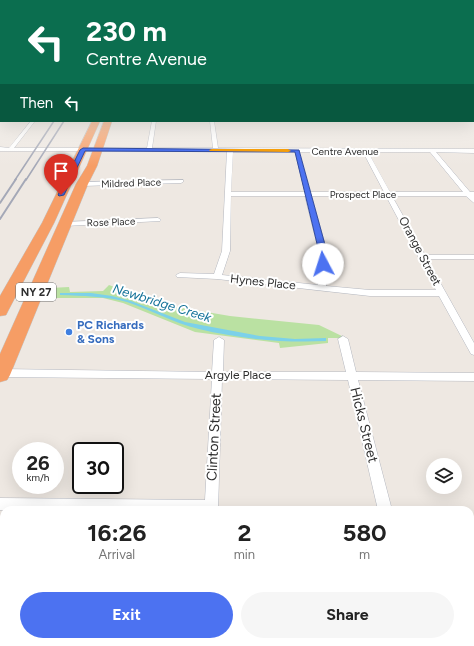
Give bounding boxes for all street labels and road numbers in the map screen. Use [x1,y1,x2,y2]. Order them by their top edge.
street label: Centre Avenue [311,145,379,158]
street label: Mildred Place [101,175,162,191]
street label: Prospect Place [330,188,397,201]
street label: Orange Street [396,214,444,288]
street label: Rose Place [86,215,136,229]
street label: Hynes Place [230,272,297,292]
road number: NY 27 [16,283,56,301]
street label: Argyle Place [205,368,272,382]
street label: Hicks Street [346,385,382,465]
street label: Clinton Street [203,393,225,481]

